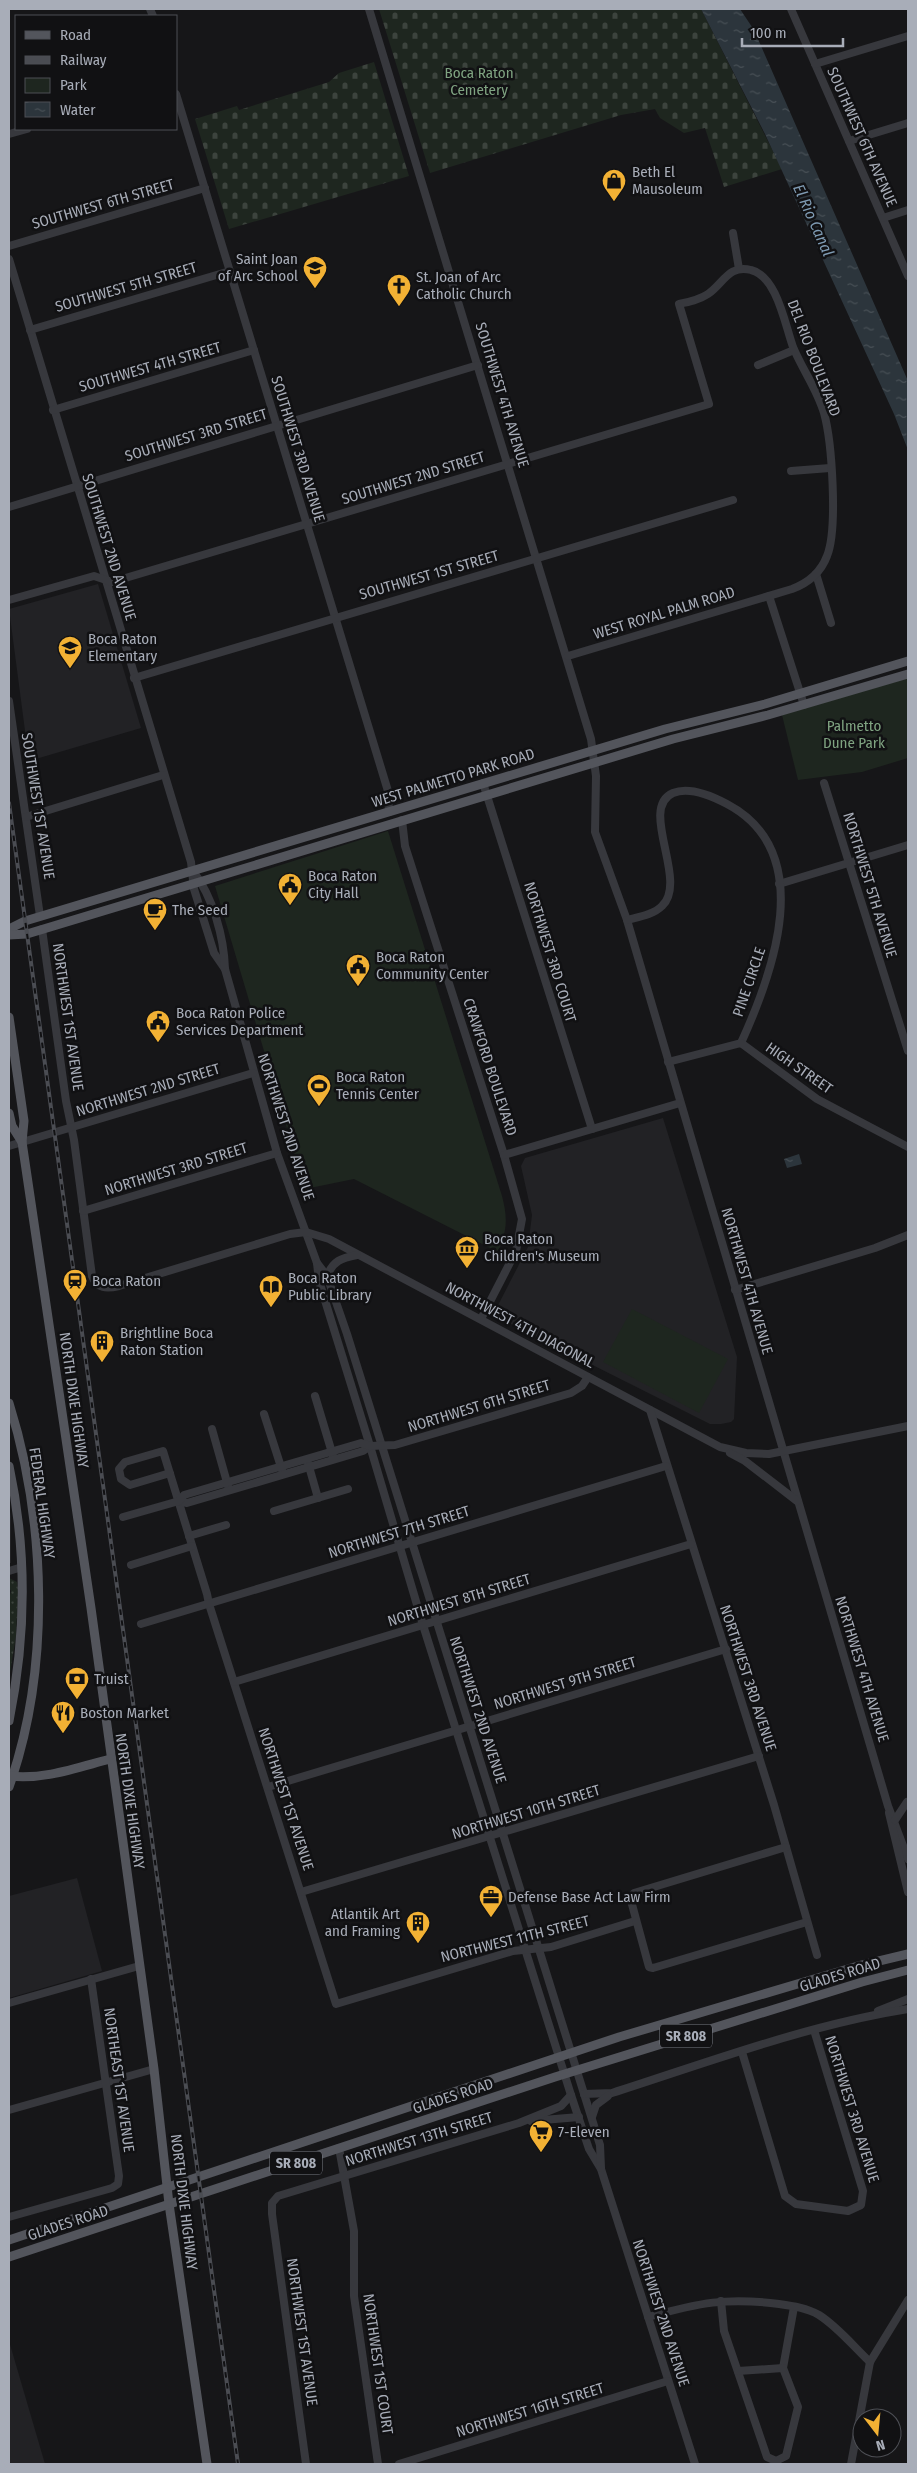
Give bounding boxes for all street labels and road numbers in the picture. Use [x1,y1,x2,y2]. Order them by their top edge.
street label: SOUTHWEST 6TH AVENUE [823,64,901,210]
street label: SOUTHWEST 6TH STREET [30,175,176,233]
street label: SOUTHWEST 5TH STREET [53,258,199,316]
street label: DEL RIO BOULEVARD [784,297,844,419]
street label: SOUTHWEST 4TH AVENUE [471,320,533,470]
street label: SOUTHWEST 4TH STREET [77,338,223,396]
street label: SOUTHWEST 3RD AVENUE [267,374,329,524]
street label: SOUTHWEST 3RD STREET [123,405,269,465]
street label: SOUTHWEST 2ND STREET [339,448,487,508]
street label: SOUTHWEST 2ND AVENUE [78,471,140,623]
street label: SOUTHWEST 1ST STREET [357,546,501,604]
street label: WEST ROYAL PALM ROAD [591,583,737,643]
street label: SOUTHWEST 1ST AVENUE [18,731,58,881]
street label: WEST PALMETTO PARK ROAD [369,745,537,811]
street label: NORTHWEST 5TH AVENUE [839,810,901,960]
street label: NORTHWEST 3RD COURT [520,880,580,1024]
street label: NORTHWEST 1ST AVENUE [49,942,87,1092]
street label: PINE CIRCLE [729,945,769,1019]
street label: CRAWFORD BOULEVARD [459,996,521,1138]
street label: HIGH STREET [762,1038,836,1098]
street label: NORTHWEST 2ND AVENUE [254,1051,318,1203]
street label: NORTHWEST 2ND STREET [74,1060,222,1120]
street label: NORTHWEST 3RD STREET [102,1139,250,1199]
street label: NORTHWEST 4TH AVENUE [717,1206,777,1356]
street label: NORTHWEST 4TH DIAGONAL [442,1278,598,1372]
street label: NORTH DIXIE HIGHWAY [56,1331,93,1470]
street label: NORTHWEST 6TH STREET [406,1376,552,1436]
street label: FEDERAL HIGHWAY [25,1446,59,1560]
street label: NORTHWEST 7TH STREET [326,1502,472,1562]
street label: NORTHWEST 8TH STREET [386,1570,533,1630]
street label: NORTHWEST 4TH AVENUE [831,1594,893,1744]
street label: NORTHWEST 3RD AVENUE [716,1603,780,1753]
street label: NORTHWEST 2ND AVENUE [446,1634,510,1786]
street label: NORTHWEST 9TH STREET [492,1653,638,1713]
street label: NORTHWEST 1ST AVENUE [254,1725,318,1873]
street label: NORTH DIXIE HIGHWAY [112,1732,149,1871]
street label: NORTHWEST 10TH STREET [450,1781,602,1843]
street label: NORTHWEST 11TH STREET [439,1912,591,1966]
street label: GLADES ROAD [797,1954,883,1996]
street label: NORTHEAST 1ST AVENUE [100,2007,138,2153]
road number: SR 808 [660,2024,712,2048]
street label: NORTHWEST 3RD AVENUE [821,2033,883,2185]
street label: GLADES ROAD [410,2075,496,2117]
street label: NORTHWEST 13TH STREET [343,2108,495,2170]
street label: NORTH DIXIE HIGHWAY [167,2133,201,2272]
road number: SR 808 [270,2152,322,2174]
street label: GLADES ROAD [25,2202,111,2244]
street label: NORTHWEST 2ND AVENUE [629,2237,693,2389]
street label: NORTHWEST 1ST AVENUE [283,2257,321,2407]
street label: NORTHWEST 1ST COURT [359,2292,397,2436]
street label: NORTHWEST 16TH STREET [454,2379,606,2441]

